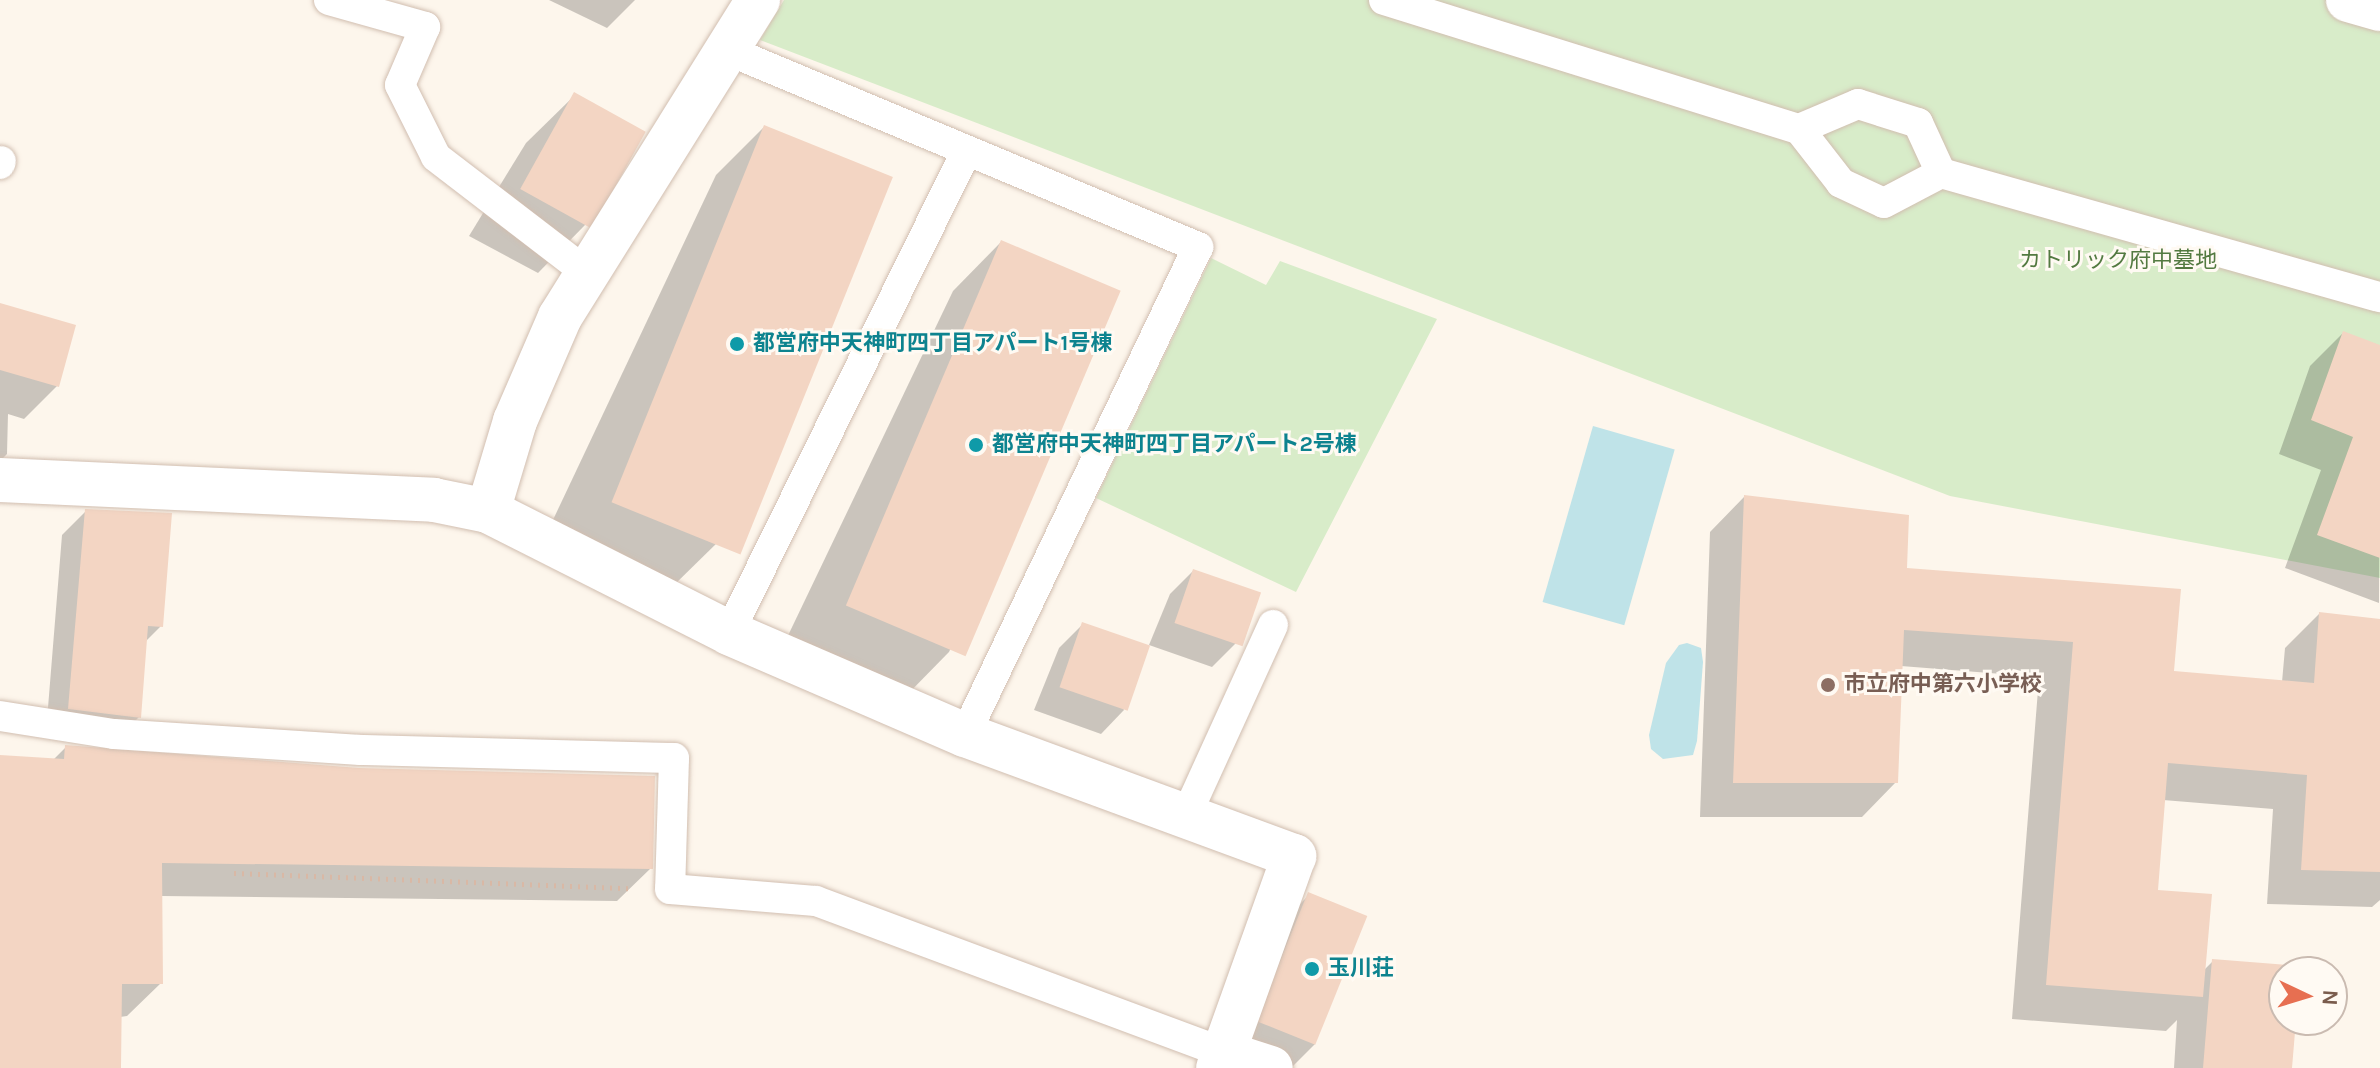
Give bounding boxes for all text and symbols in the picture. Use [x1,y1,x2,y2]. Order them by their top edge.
park label: カトリック府中墓地 [2019,248,2217,274]
place label: 都営府中天神町四丁目アパート1号棟 [753,331,1113,357]
marker: 都営府中天神町四丁目アパート1号棟 [728,335,746,353]
place label: 都営府中天神町四丁目アパート2号棟 [992,432,1357,458]
marker: 都営府中天神町四丁目アパート2号棟 [967,436,985,454]
place label: 市立府中第六小学校 [1844,672,2042,698]
marker: 市立府中第六小学校 [1819,676,1837,694]
place label: 玉川荘 [1328,956,1394,982]
north arrow [2268,956,2348,1036]
marker: 玉川荘 [1303,960,1321,978]
text: N [2316,989,2343,1006]

